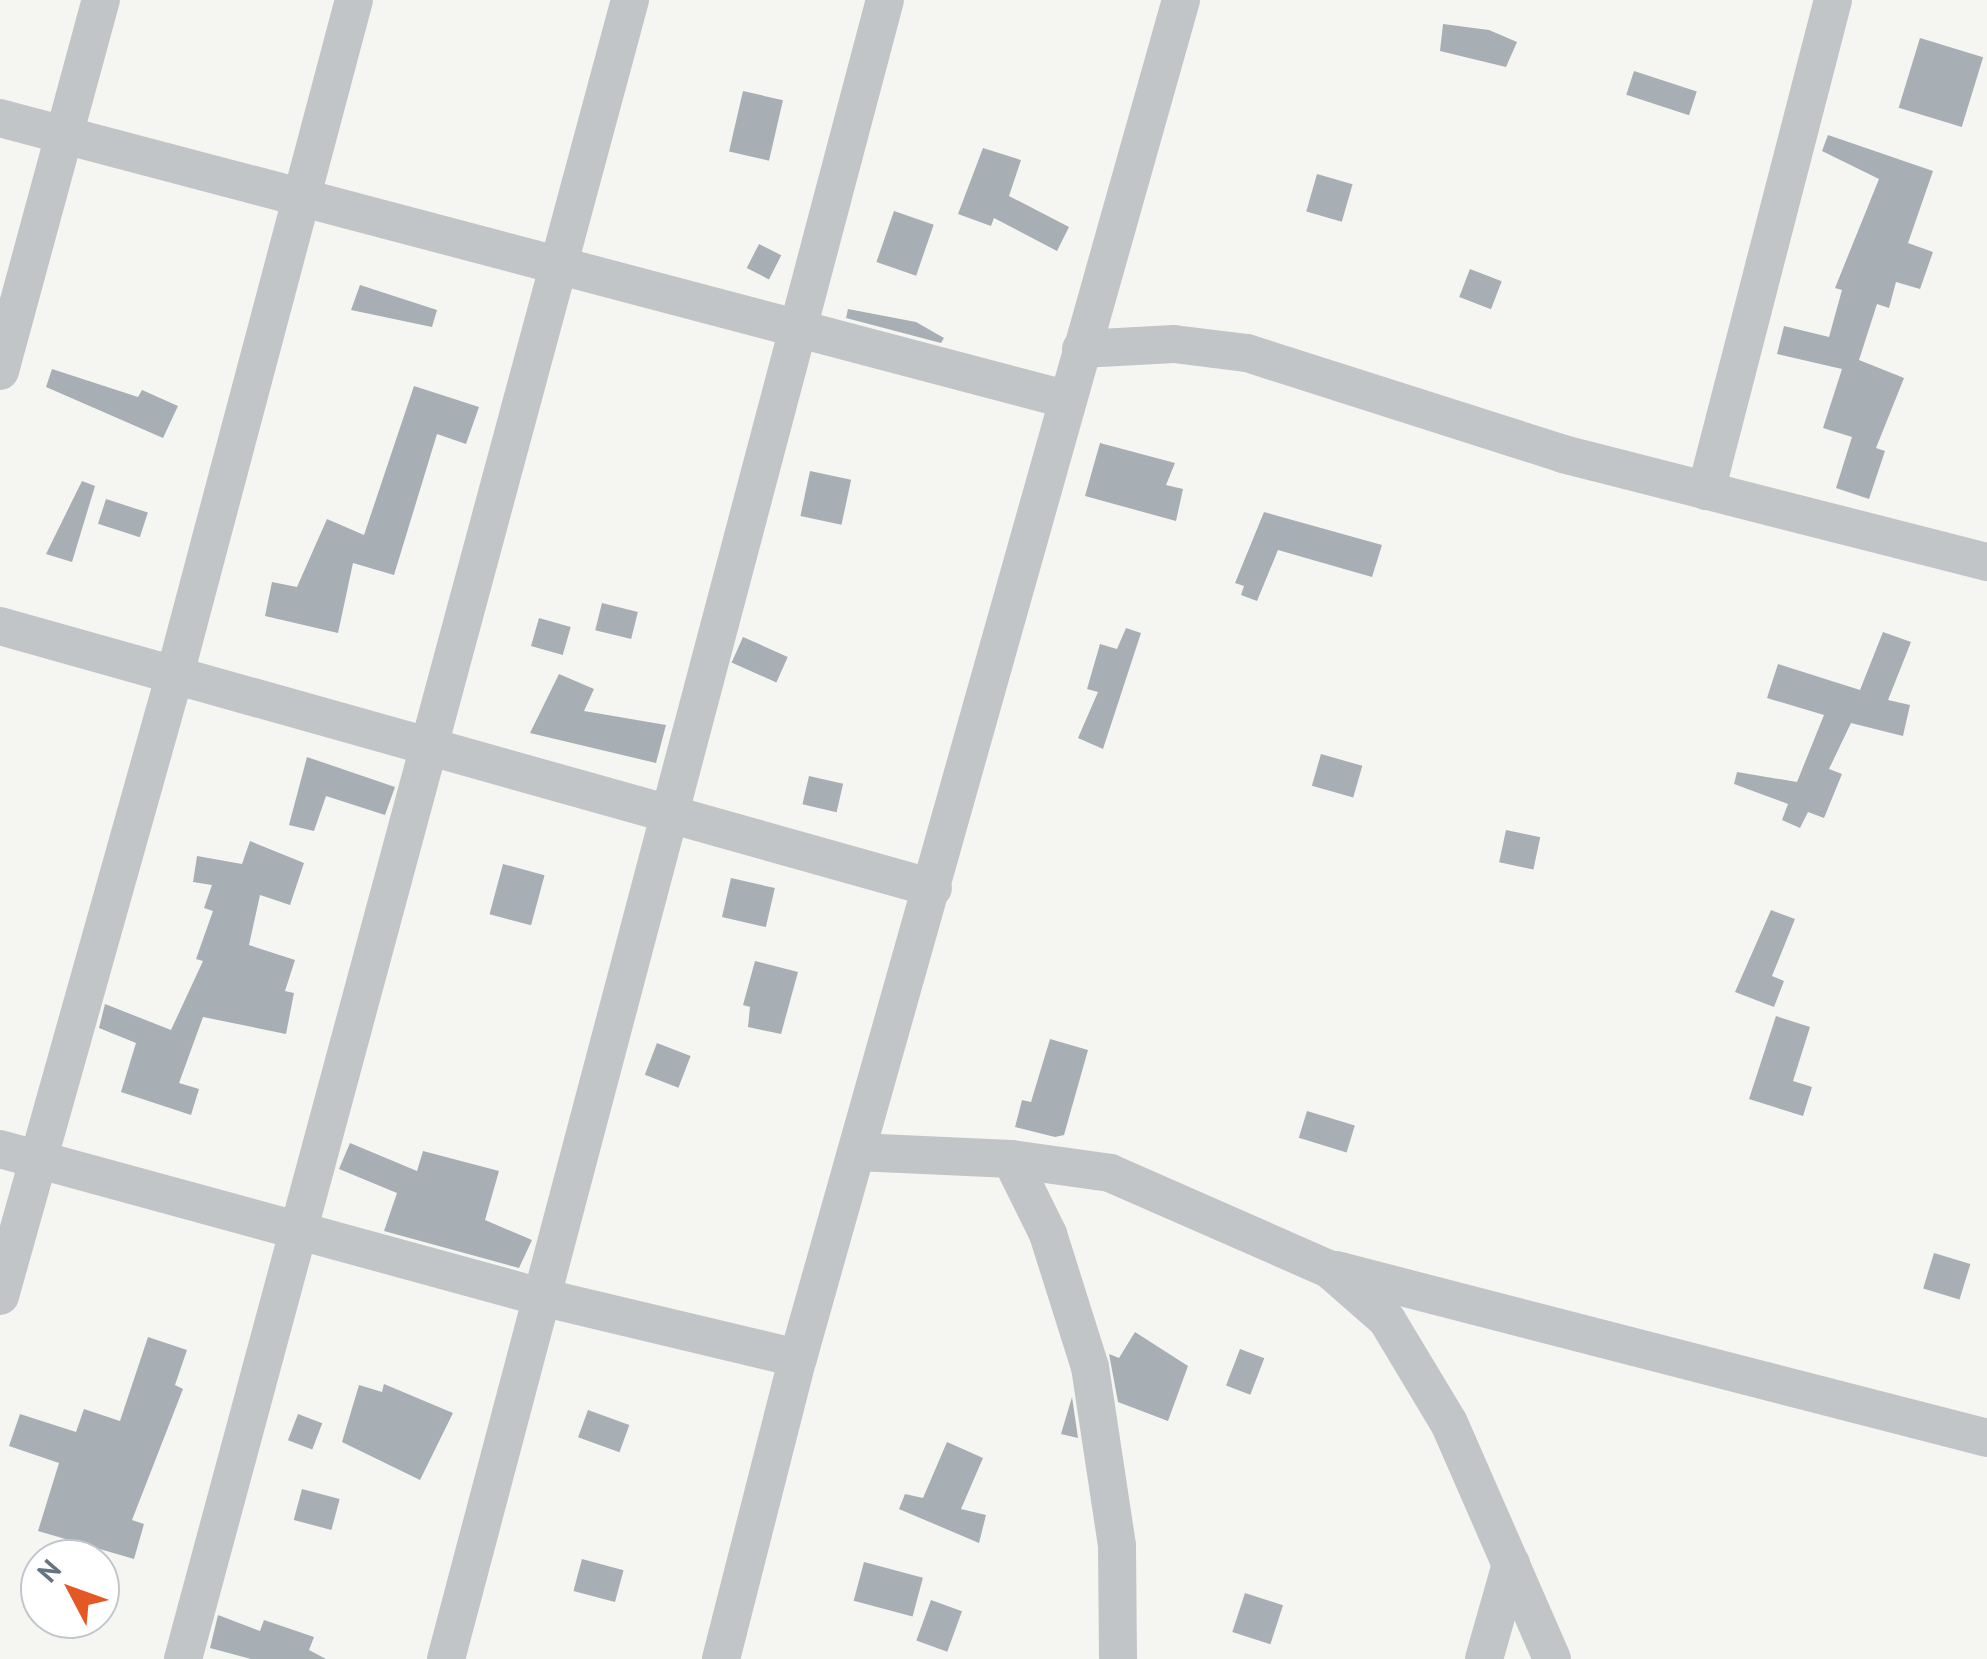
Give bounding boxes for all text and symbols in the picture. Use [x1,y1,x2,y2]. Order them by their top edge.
north arrow [20,1539,120,1639]
text: N [28,1551,68,1589]

